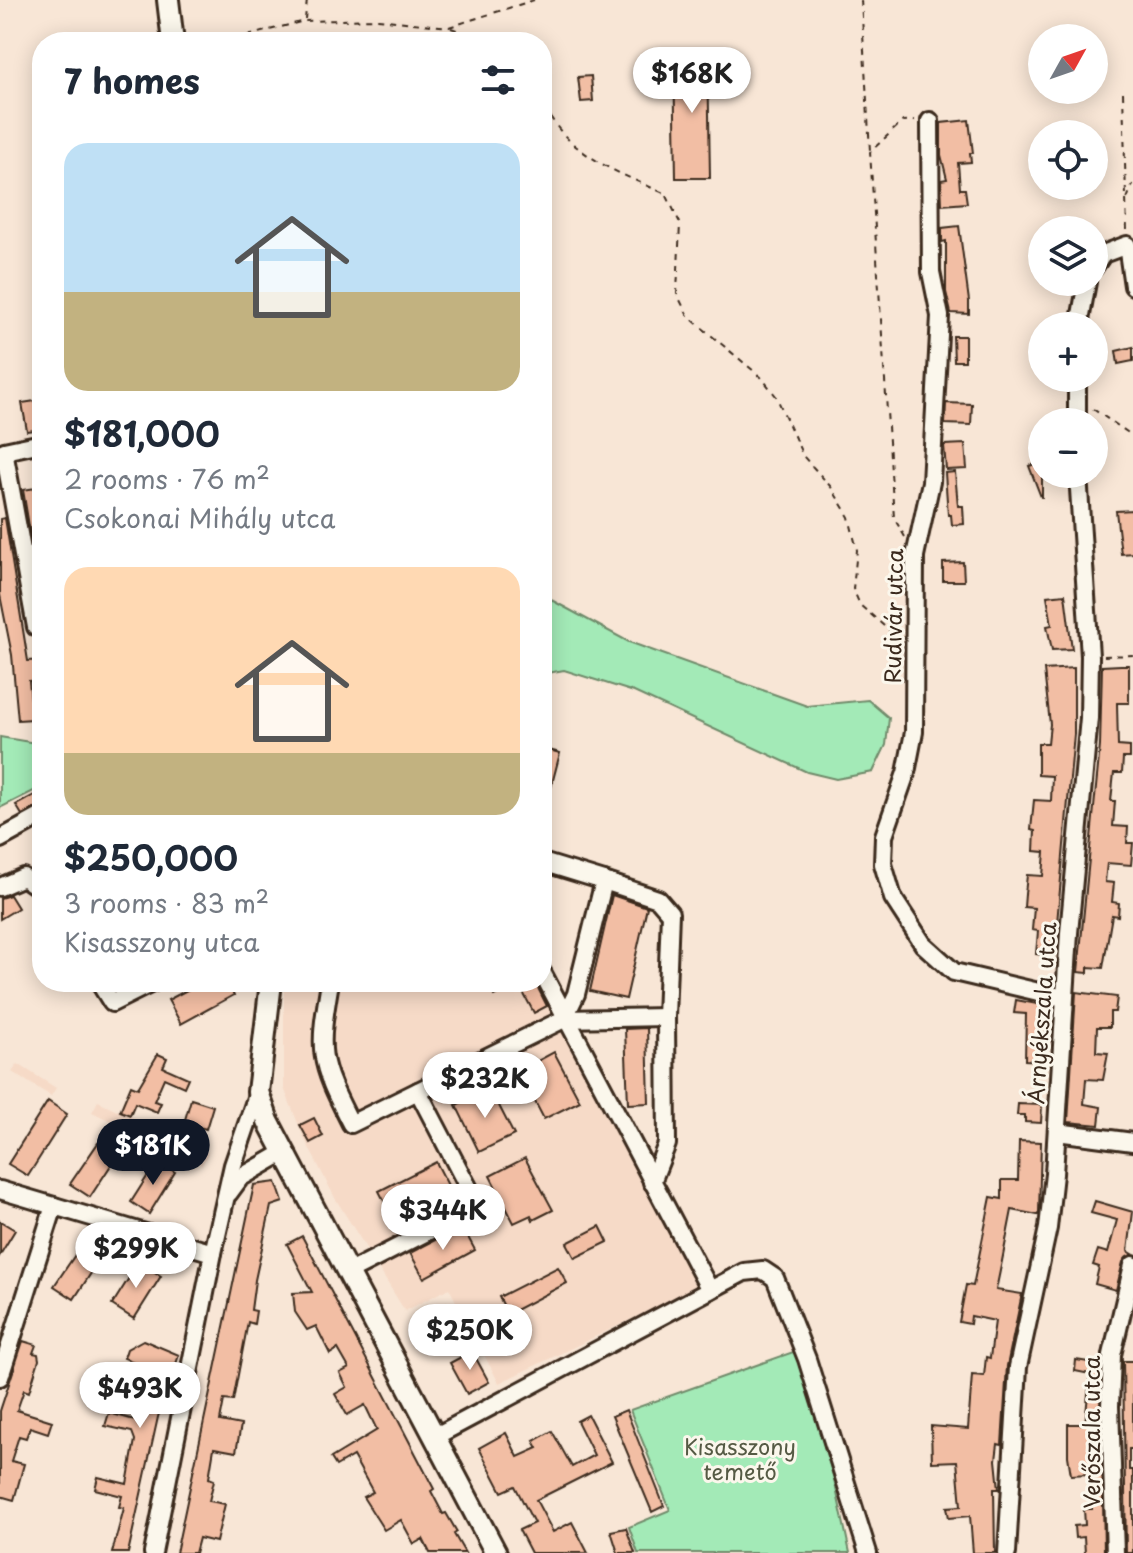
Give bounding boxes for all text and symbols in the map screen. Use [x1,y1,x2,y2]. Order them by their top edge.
north arrow [1028,24,1108,104]
map controls [1028,24,1108,488]
pin: $168K [636,47,748,115]
text: $168K [651,53,733,92]
text: 7 homes [64,54,200,106]
icon: filters [476,58,520,102]
button: locate [1028,120,1108,200]
icon: home [220,195,364,339]
button: layers [1028,216,1108,296]
button: + [1028,312,1108,392]
text: $181,000 [64,407,220,459]
button: − [1028,408,1108,488]
text: 2 rooms · 76 m² [64,459,270,498]
text: Csokonai Mihály utca [64,498,335,537]
street label: Rudivár utca [875,547,910,684]
icon: home [220,619,364,763]
text: $250,000 [64,831,238,883]
text: 3 rooms · 83 m² [64,883,269,922]
street label: Árnyékszala utca [1018,921,1063,1105]
text: Kisasszony utca [64,922,259,961]
pin: $232K [429,1052,541,1120]
text: $232K [440,1058,530,1097]
pin: $181K [97,1119,209,1187]
text: $181K [115,1125,191,1164]
pin: $344K [387,1184,499,1252]
text: $344K [399,1190,487,1229]
pin: $299K [80,1222,192,1290]
text: $299K [93,1228,179,1267]
pin: $250K [414,1304,526,1372]
text: $250K [426,1310,514,1349]
street label: Verőszala utca [1074,1355,1107,1509]
pin: $493K [84,1362,196,1430]
text: $493K [97,1368,183,1407]
park label: Kisasszony temető [684,1429,796,1487]

